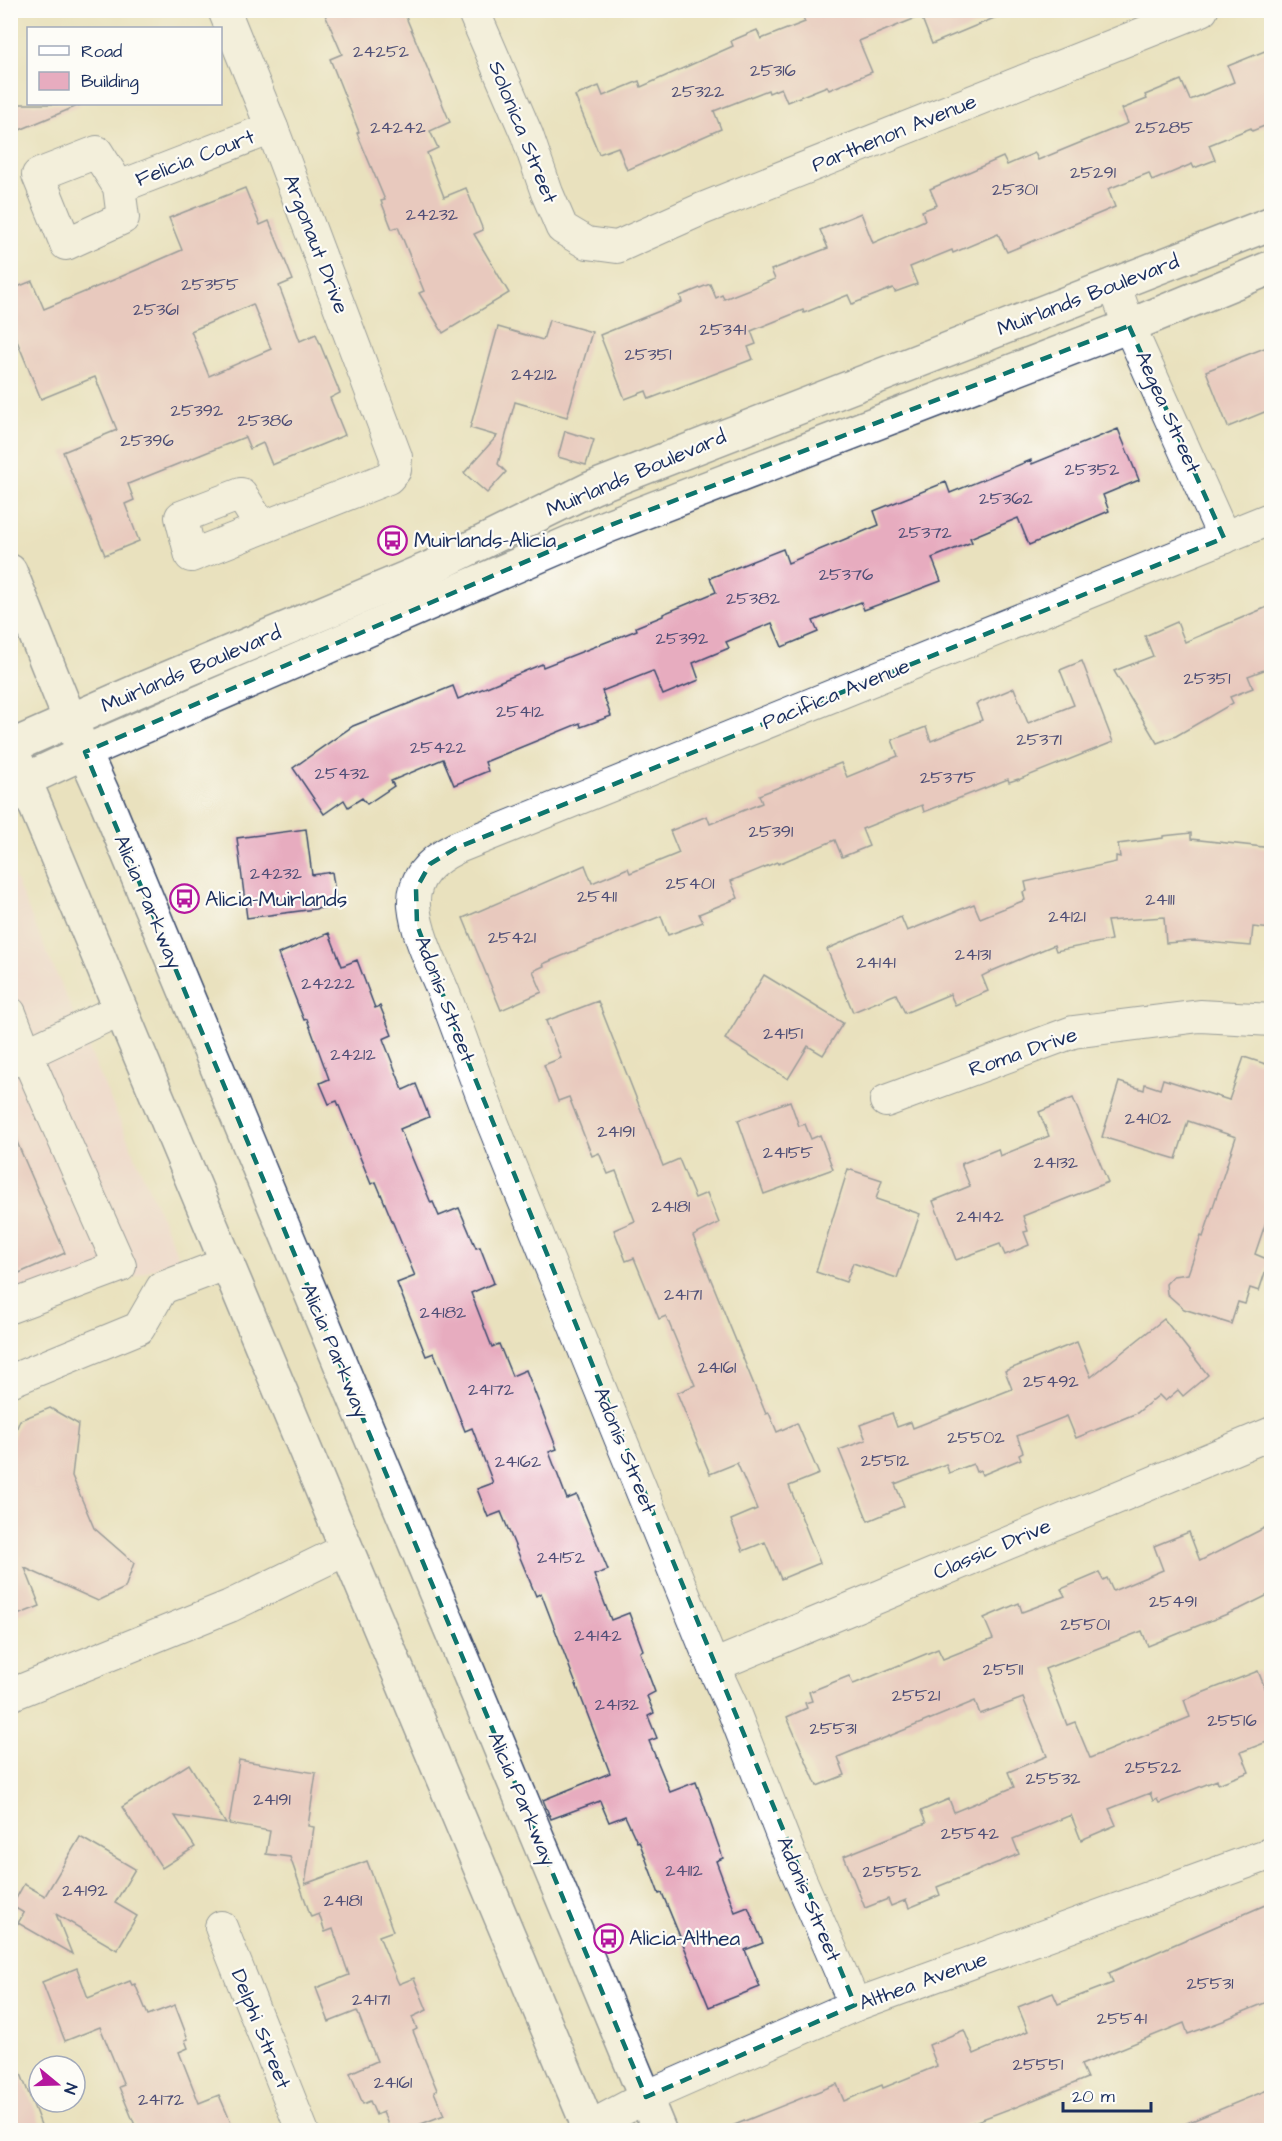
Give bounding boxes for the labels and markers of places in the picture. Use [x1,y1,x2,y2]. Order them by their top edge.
bus stop icon: Muirlands-Alicia [377,524,409,556]
place label: Muirlands-Alicia [414,526,557,555]
bus stop icon: Alicia-Muirlands [168,883,200,915]
place label: Alicia-Muirlands [205,885,347,914]
bus stop icon: Alicia-Althea [592,1922,624,1954]
place label: Alicia-Althea [629,1924,741,1953]

